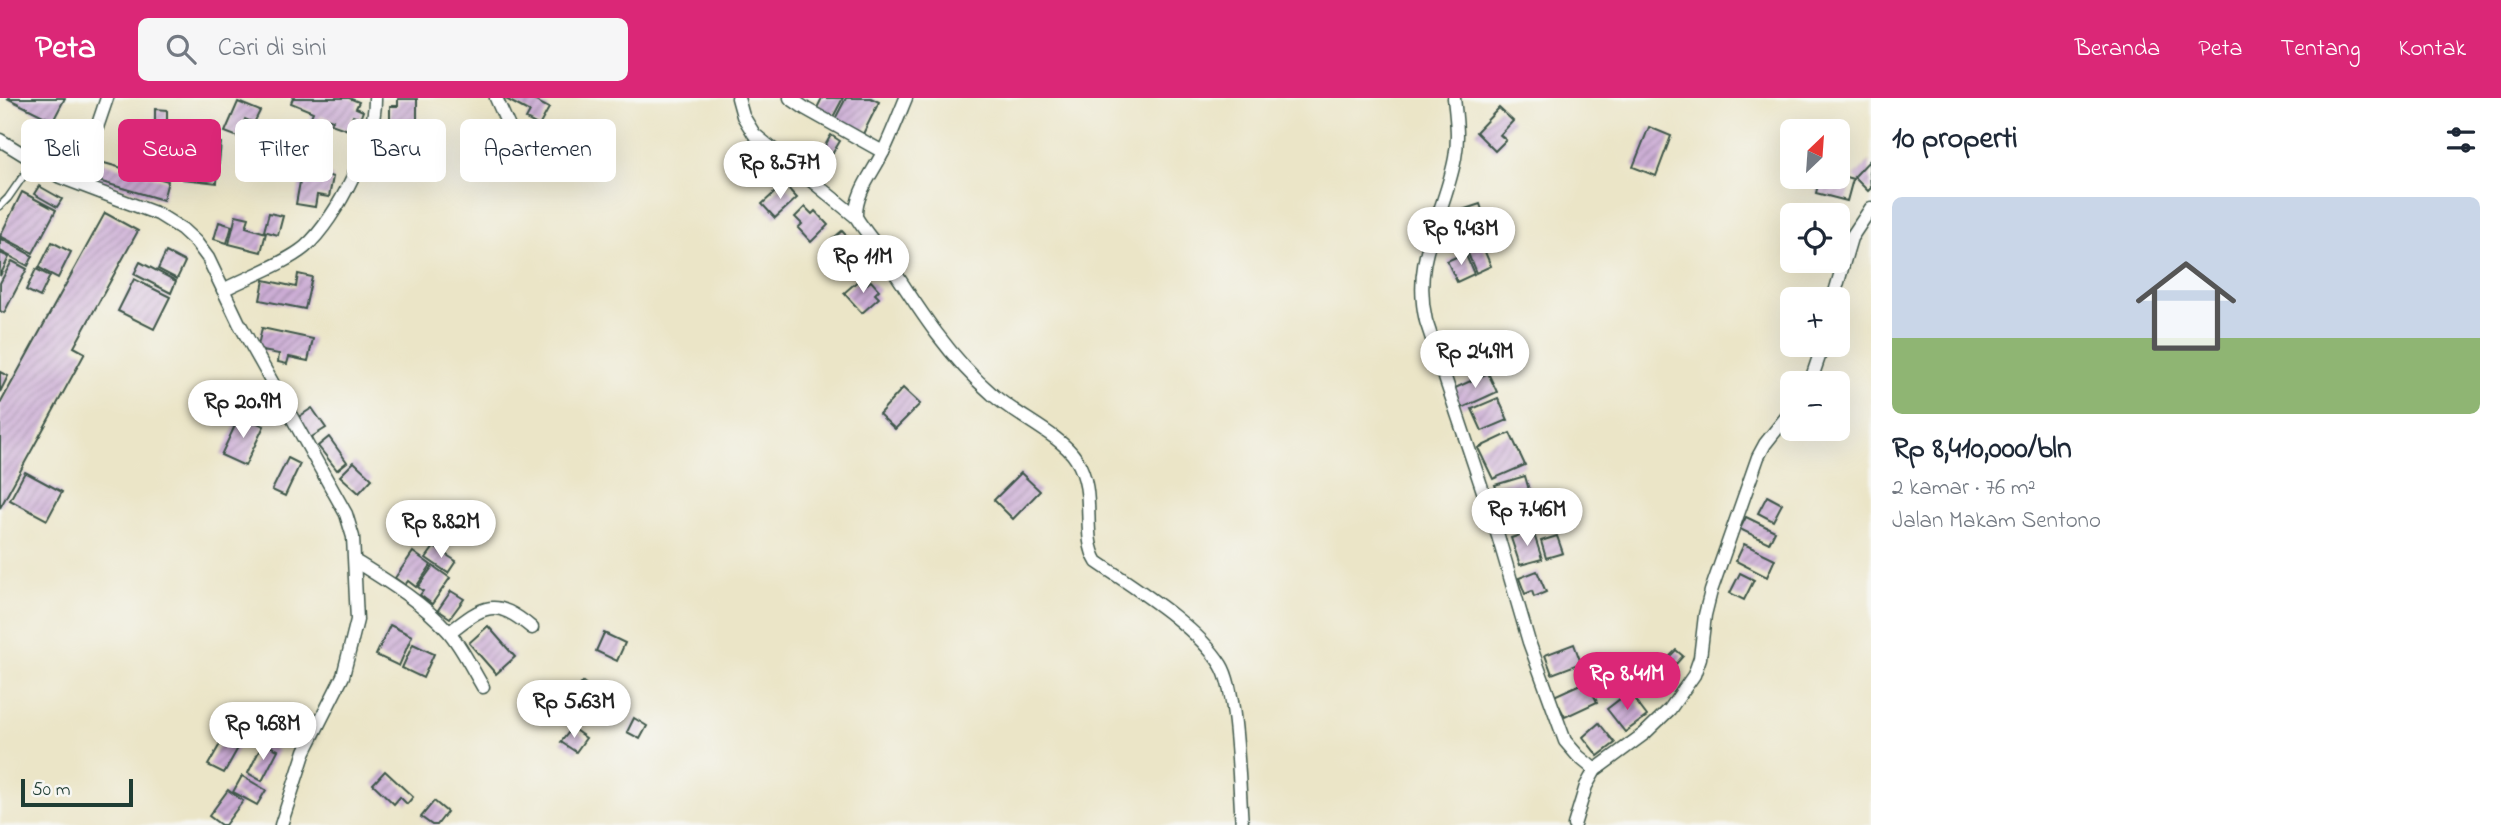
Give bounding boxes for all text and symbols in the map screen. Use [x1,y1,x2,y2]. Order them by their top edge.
search box [138,18,628,81]
text: Peta [35,25,96,73]
icon: search [162,30,200,68]
text: Cari di sini [218,30,327,68]
text: Beranda [2075,32,2160,67]
text: Peta [2198,32,2243,67]
text: Tentang [2281,32,2361,67]
text: Kontak [2399,32,2466,67]
text: 10 properti [1892,118,2018,162]
chip: Beli [21,119,104,182]
chip: Sewa [118,119,221,182]
chip: Filter [235,119,333,182]
chip: Baru [347,119,446,182]
chip: Apartemen [460,119,616,182]
north arrow [1780,119,1850,189]
map controls [1780,119,1850,441]
icon: filters [2442,121,2480,159]
pin: Rp 8.57M [708,141,852,201]
text: Rp 8.57M [740,147,820,180]
button: locate [1780,203,1850,273]
pin: Rp 9.43M [1389,208,1533,267]
text: Rp 9.43M [1423,213,1499,246]
pin: Rp 11M [806,236,920,295]
text: Rp 11M [833,241,893,274]
icon: home [2123,243,2249,369]
button: + [1780,287,1850,357]
pin: Rp 24.9M [1403,330,1547,390]
text: Rp 24.9M [1436,336,1514,369]
button: − [1780,371,1850,441]
pin: Rp 20.9M [171,380,315,440]
text: Rp 20.9M [204,386,282,419]
text: Rp 8,410,000/bln [1892,428,2072,472]
text: 2 kamar · 76 m² [1892,472,2036,505]
pin: Rp 7.46M [1455,489,1599,548]
text: Rp 7.46M [1488,494,1566,527]
pin: Rp 8.82M [369,500,513,560]
text: Jalan Makam Sentono [1892,505,2101,538]
text: Rp 8.82M [402,506,480,539]
pin: Rp 8.41M [1555,652,1699,712]
text: Rp 8.41M [1589,658,1665,691]
pin: Rp 5.63M [502,680,646,740]
text: Rp 5.63M [533,686,615,719]
pin: Rp 9.68M [191,702,335,762]
text: Rp 9.68M [225,708,301,741]
scale bar [21,776,133,808]
text: 50 m [32,777,71,804]

